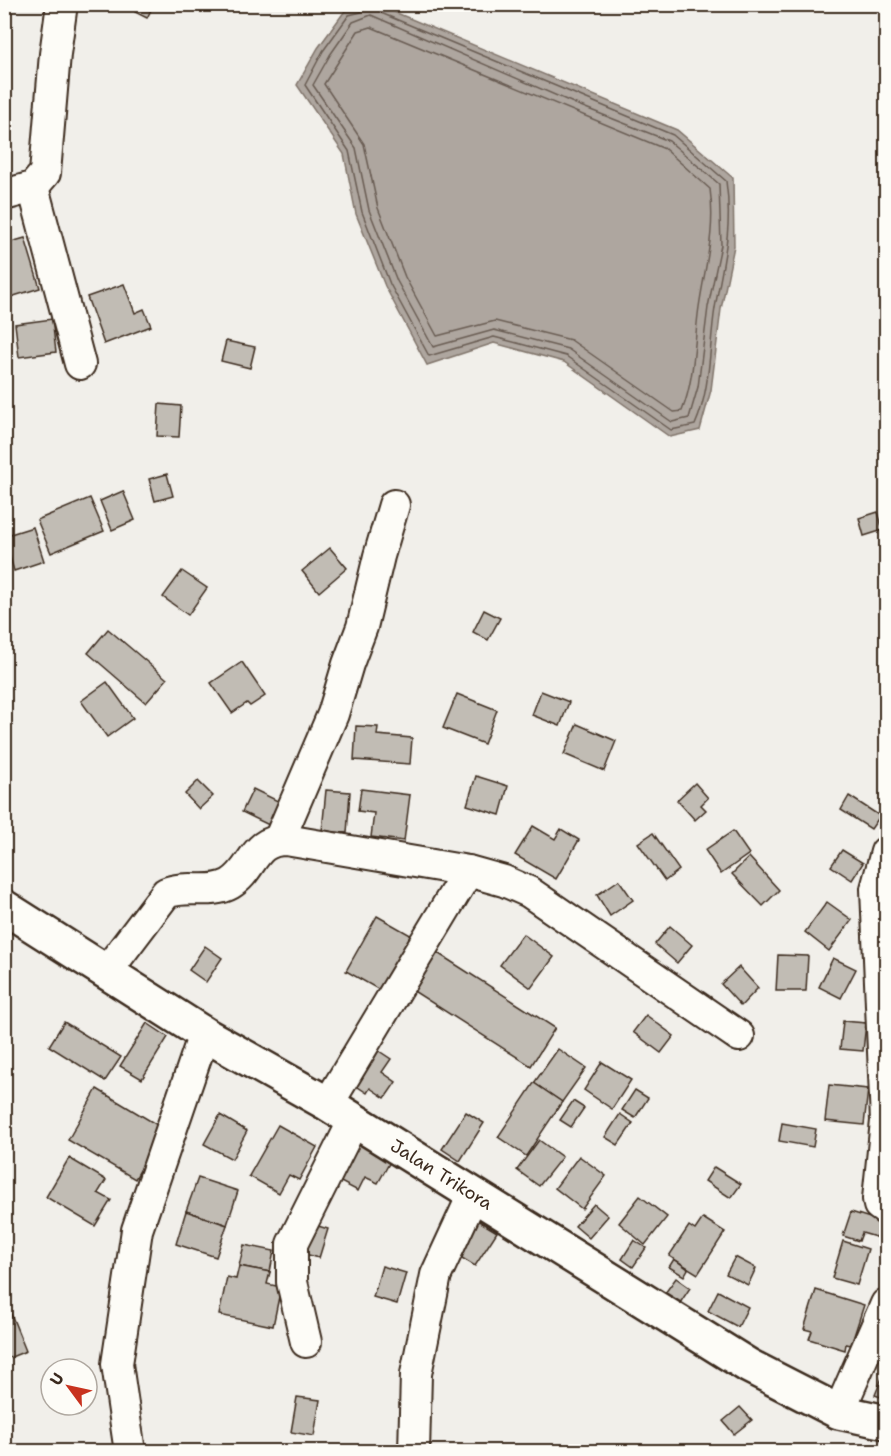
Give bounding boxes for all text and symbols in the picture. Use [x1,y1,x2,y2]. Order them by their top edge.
street label: Jalan Trikora [386,1134,497,1216]
north arrow [39,1357,99,1417]
text: U [45,1369,69,1389]

